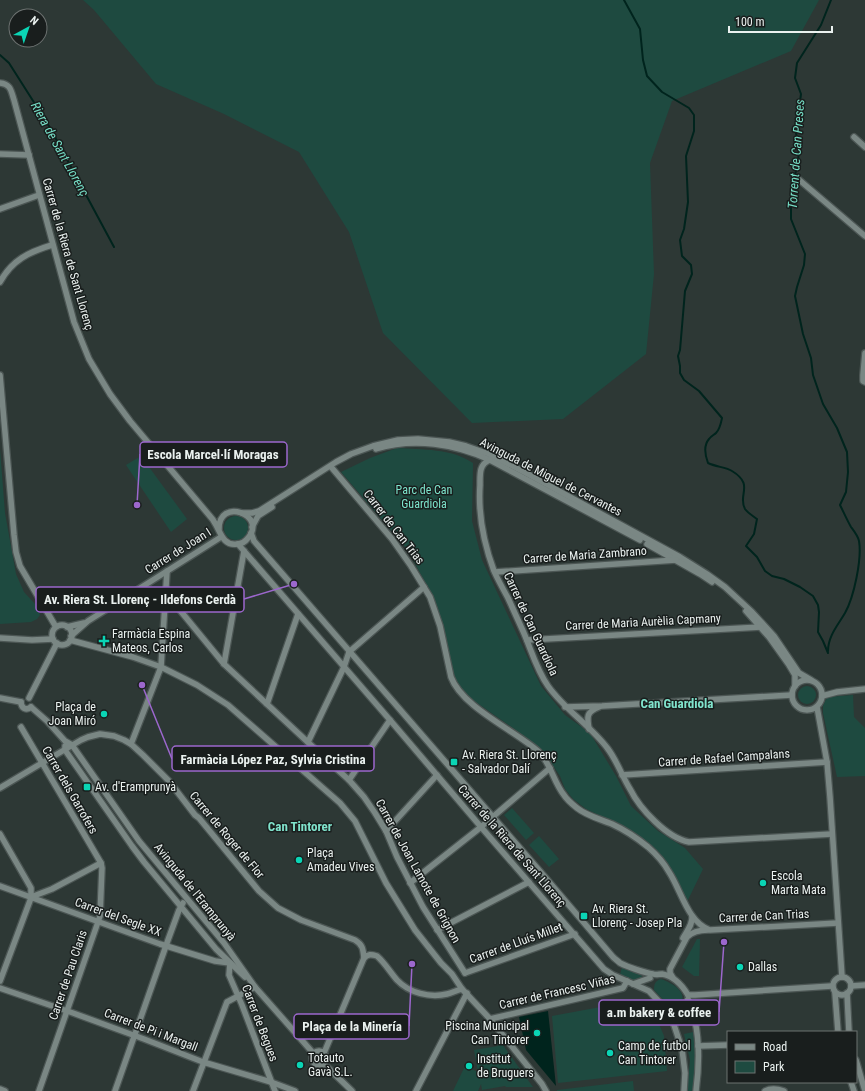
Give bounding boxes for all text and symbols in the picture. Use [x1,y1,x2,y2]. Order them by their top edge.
north arrow [8,8,48,48]
scale bar [729,8,832,34]
text: N [27,14,41,28]
text: 100 m [735,15,765,29]
water label: Torrent de Can Preses [785,98,807,209]
water label: Riera de Sant Llorenç [28,99,92,199]
street label: Carrer de la Riera de Sant Llorenç [40,176,97,332]
street label: Avinguda de Miguel de Cervantes [478,435,624,519]
callout: Escola Marcel·lí Moragas [140,442,287,467]
text: Escola Marcel·lí Moragas [147,447,279,462]
park label: Parc de Can Guardiola [396,483,453,511]
street label: Carrer de Can Trias [361,487,427,567]
street label: Carrer de Joan I [142,525,214,577]
street label: Carrer de Maria Zambrano [523,544,647,566]
street label: Carrer de Can Guardiola [501,570,561,678]
callout: Av. Riera St. Llorenç - Ildefons Cerdà [36,587,244,612]
text: Av. Riera St. Llorenç - Ildefons Cerdà [44,592,236,607]
street label: Carrer de Maria Aurèlia Capmany [565,611,721,633]
place label: Farmàcia Espina Mateos, Carlos [112,627,190,655]
marker: Farmàcia Espina Mateos, Carlos [99,636,109,646]
district label: Can Guardiola [641,696,713,711]
place label: Plaça de Joan Miró [48,700,96,728]
marker: Plaça de Joan Miró [99,709,109,719]
street label: Carrer dels Garrofers [39,744,101,836]
callout: Farmàcia López Paz, Sylvia Cristina [172,746,374,771]
street label: Carrer de Rafael Campalans [658,746,790,770]
place label: Av. Riera St. Llorenç - Salvador Dalí [462,748,557,776]
text: Farmàcia López Paz, Sylvia Cristina [180,752,366,767]
marker: Av. Riera St. Llorenç - Salvador Dalí [449,757,459,767]
place label: Av. d'Eramprunyà [95,780,176,794]
marker: Av. d'Eramprunyà [82,782,92,792]
street label: Carrer de la Riera de Sant Llorenç [455,782,569,910]
street label: Carrer de Roger de Flor [187,789,268,882]
street label: Carrer de Joan Lamote de Grignon [373,797,464,945]
district label: Can Tintorer [268,819,333,834]
street label: Avinguda de l'Eramprunyà [151,840,239,944]
place label: Plaça Amadeu Vives [307,846,374,874]
marker: Plaça Amadeu Vives [294,855,304,865]
place label: Escola Marta Mata [771,869,826,897]
marker: Escola Marta Mata [758,878,768,888]
street label: Carrer del Segle XX [73,895,164,939]
place label: Av. Riera St. Llorenç - Josep Pla [592,902,682,930]
street label: Carrer de Can Trias [718,907,810,925]
marker: Av. Riera St. Llorenç - Josep Pla [579,911,589,921]
street label: Carrer de Lluís Millet [468,920,565,966]
street label: Carrer de Pau Claris [46,928,90,1022]
place label: Dallas [748,960,777,974]
marker: Dallas [735,962,745,972]
street label: Carrer de Francesc Viñas [498,972,616,1012]
street label: Carrer de Begues [239,983,281,1063]
callout: a.m bakery & coffee [599,1000,719,1025]
text: a.m bakery & coffee [607,1005,711,1020]
street label: Carrer de Pi i Margall [102,1006,200,1054]
callout: Plaça de la Minería [294,1014,409,1039]
text: Plaça de la Minería [302,1019,402,1034]
place label: Piscina Municipal Can Tintorer [445,1019,529,1047]
marker: Piscina Municipal Can Tintorer [532,1028,542,1038]
legend [727,1031,857,1083]
place label: Camp de futbol Can Tintorer [618,1039,690,1067]
text: Road [763,1040,787,1054]
marker: Camp de futbol Can Tintorer [605,1048,615,1058]
place label: Totauto Gavà S.L. [308,1051,353,1079]
place label: Institut de Bruguers [477,1052,534,1080]
marker: Totauto Gavà S.L. [295,1060,305,1070]
text: Park [763,1060,785,1074]
marker: Institut de Bruguers [464,1061,474,1071]

